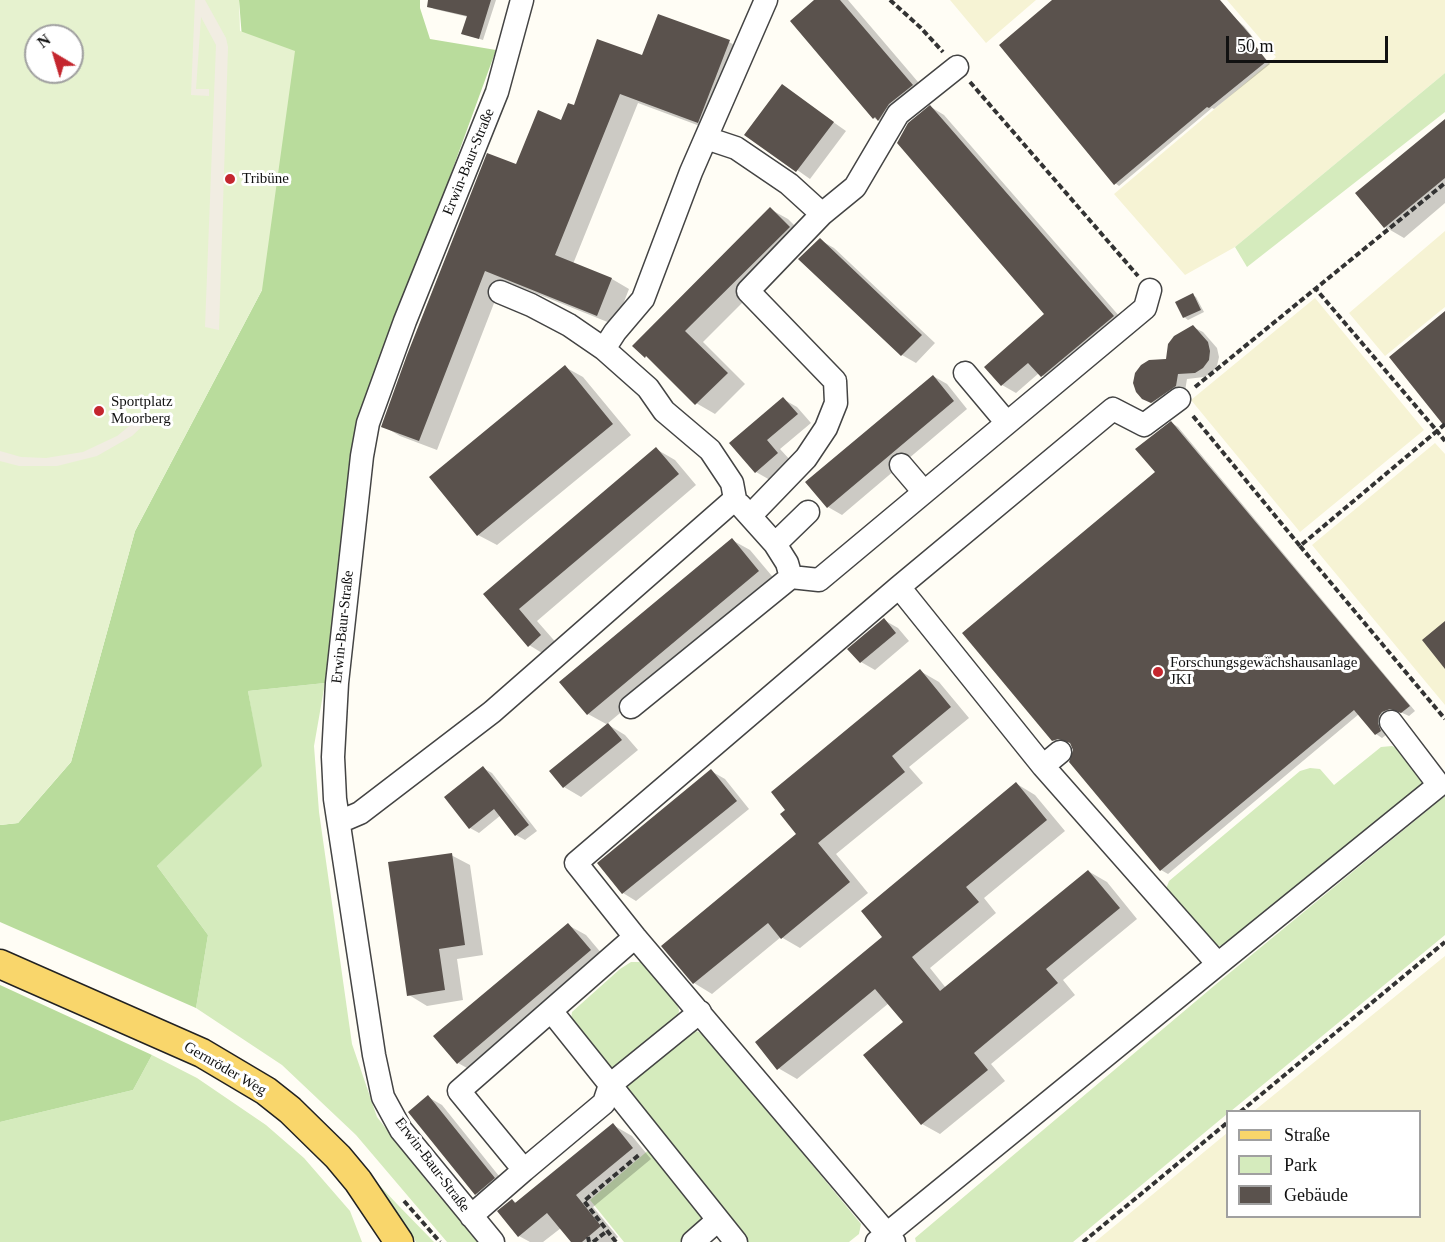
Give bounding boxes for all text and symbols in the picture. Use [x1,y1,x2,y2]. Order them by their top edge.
north arrow [24,24,84,84]
scale bar [1229,24,1391,62]
text: N [34,31,54,51]
text: 50 m [1237,36,1274,56]
street label: Erwin-Baur-Straße [439,106,499,218]
place label: Tribüne [242,170,289,188]
marker: Tribüne [223,172,237,186]
place label: Sportplatz Moorberg [111,393,173,428]
marker: Sportplatz Moorberg [92,404,106,418]
street label: Erwin-Baur-Straße [328,569,358,685]
place label: Forschungsgewächshausanlage JKI [1170,654,1357,689]
marker: Forschungsgewächshausanlage JKI [1151,665,1165,679]
street label: Gernröder Weg [180,1038,270,1100]
legend [1226,1110,1421,1218]
street label: Erwin-Baur-Straße [391,1114,473,1216]
text: Straße [1284,1125,1330,1145]
text: Park [1284,1155,1317,1175]
text: Gebäude [1284,1185,1348,1205]

